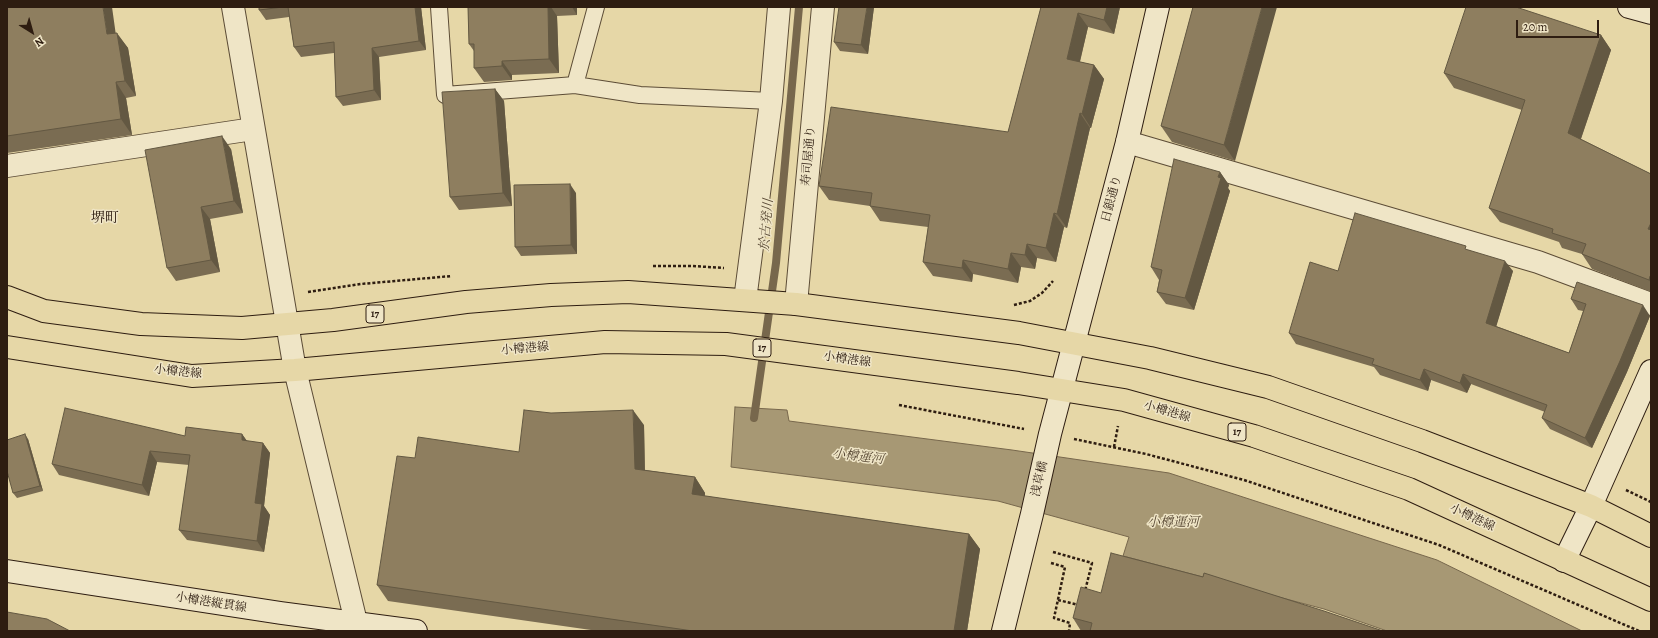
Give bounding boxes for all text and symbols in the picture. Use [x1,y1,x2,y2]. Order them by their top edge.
north arrow [12,12,52,52]
scale bar [1518,12,1601,38]
text: 20 m [1523,19,1547,35]
text: N [32,34,47,50]
street label: 寿司屋通り [799,125,819,187]
street label: 日銀通り [1099,174,1125,224]
water label: 於古発川 [757,198,777,252]
district label: 堺町 [91,211,119,227]
road number: 17 [366,305,384,323]
road number: 17 [753,339,771,357]
street label: 小樽港線 [500,340,550,358]
street label: 小樽港線 [822,350,872,370]
street label: 小樽港線 [153,362,203,382]
street label: 小樽港線 [1142,398,1192,426]
road number: 17 [1228,423,1246,441]
water label: 小樽運河 [831,446,885,468]
street label: 浅草橋 [1029,460,1051,498]
street label: 小樽港線 [1447,501,1497,535]
water label: 小樽運河 [1147,515,1199,531]
street label: 小樽港縦貫線 [174,590,248,616]

